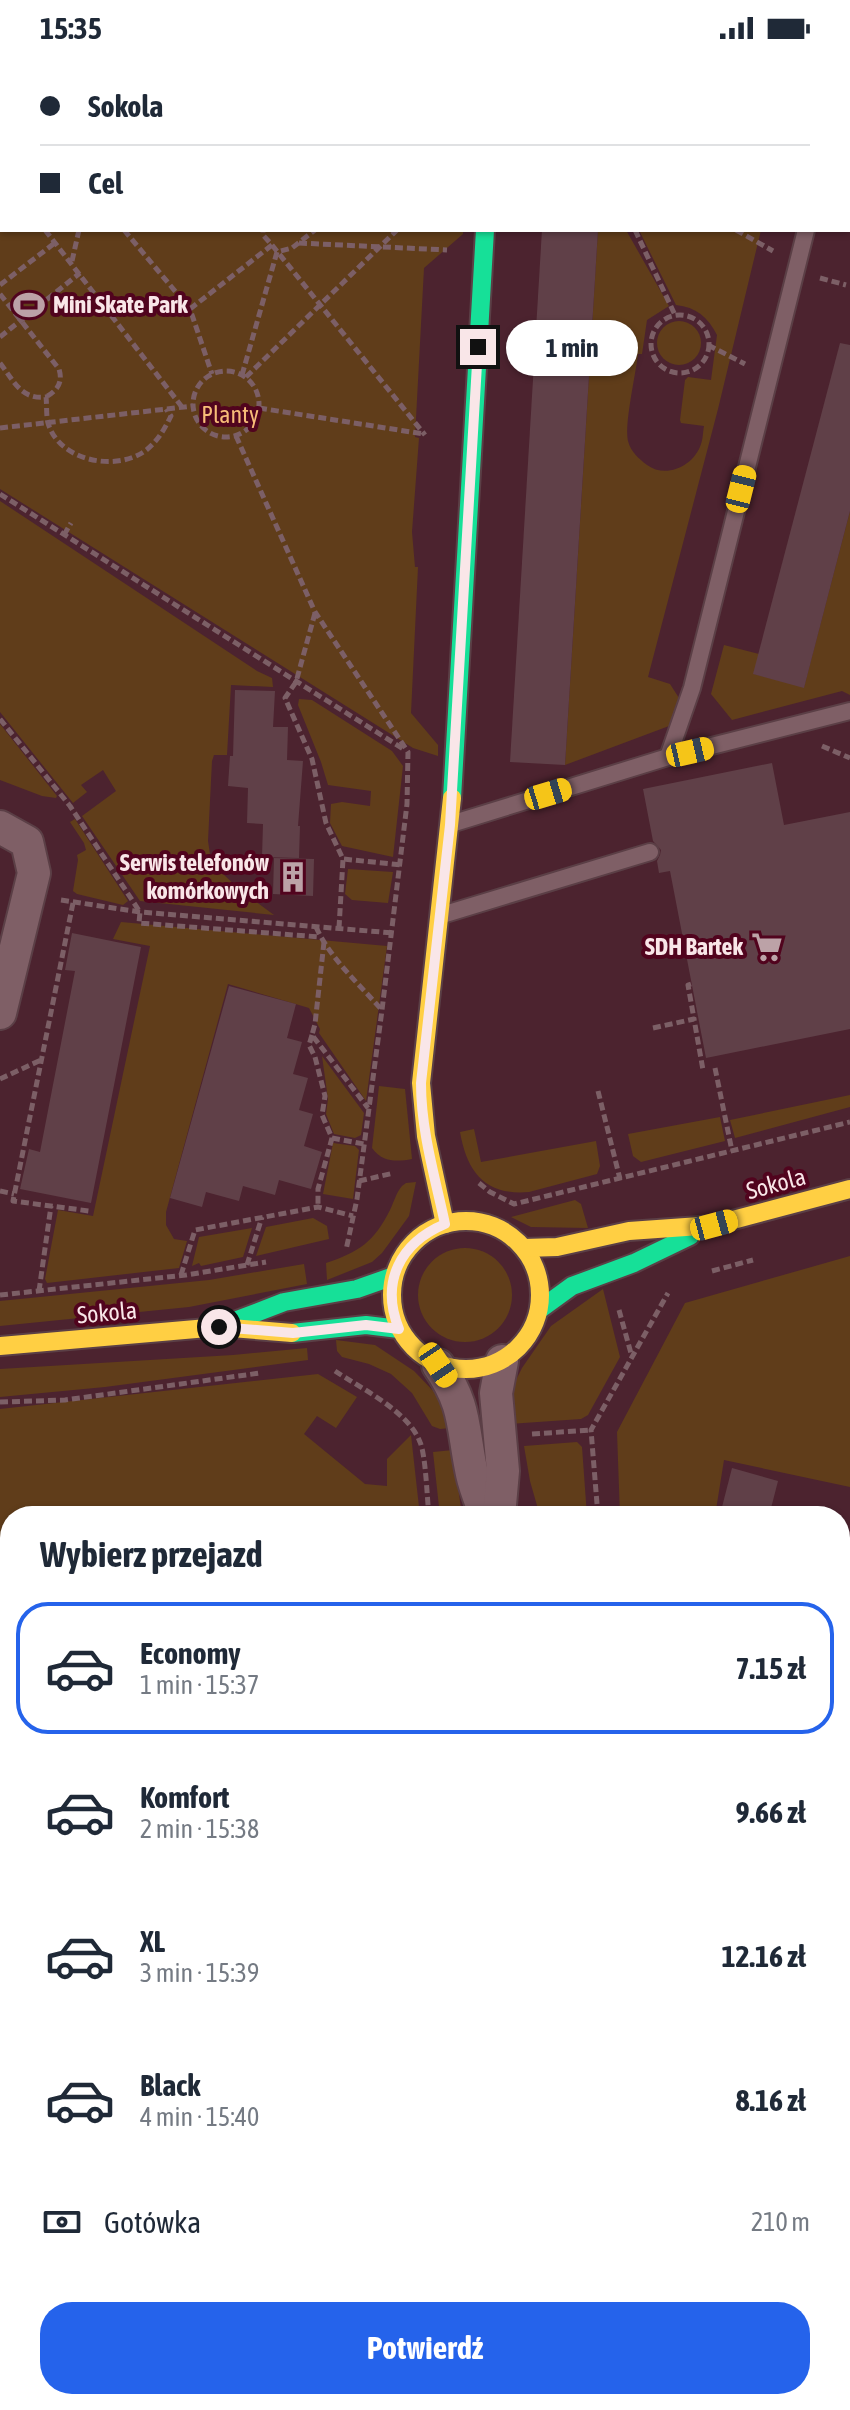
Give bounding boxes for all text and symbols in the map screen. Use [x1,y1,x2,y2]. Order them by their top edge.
text: 15:35 [40,11,102,45]
text: Sokola [88,89,163,123]
text: Cel [88,166,123,200]
sports icon: Mini Skate Park [12,288,46,322]
place label: Mini Skate Park [53,291,188,318]
callout: 1 min [506,319,638,375]
route end [460,329,496,365]
text: 1 min [545,333,599,363]
park label: Planty [201,401,259,428]
car [724,463,758,515]
car [664,735,716,769]
car [522,776,574,812]
place label: Serwis telefonów komórkowych [120,849,270,904]
building icon: Serwis telefonów komórkowych [276,860,310,894]
supermarket icon: SDH Bartek [750,930,784,964]
place label: SDH Bartek [645,933,743,960]
street label: Sokola [743,1163,808,1204]
car [688,1207,740,1243]
street label: Sokola [76,1296,138,1329]
route start [201,1309,237,1345]
car [415,1338,461,1392]
text: Wybierz przejazd [40,1533,262,1575]
icon: car [44,1632,116,1704]
text: Economy [140,1636,241,1670]
text: 7.15 zł [736,1651,806,1685]
text: 1 min · 15:37 [140,1670,259,1700]
icon: car [44,1776,116,1848]
text: Komfort [140,1780,229,1814]
text: 9.66 zł [736,1795,806,1829]
text: 2 min · 15:38 [140,1814,259,1844]
icon: car [44,1920,116,1992]
text: XL [140,1924,165,1958]
text: 12.16 zł [721,1939,806,1973]
text: 3 min · 15:39 [140,1958,259,1988]
icon: car [44,2064,116,2136]
text: Black [140,2068,200,2102]
text: 8.16 zł [736,2083,806,2117]
text: 4 min · 15:40 [140,2102,259,2132]
icon: cash [40,2200,84,2244]
text: Gotówka [104,2205,201,2239]
text: 210 m [751,2207,810,2237]
button: Potwierdź [40,2302,810,2394]

